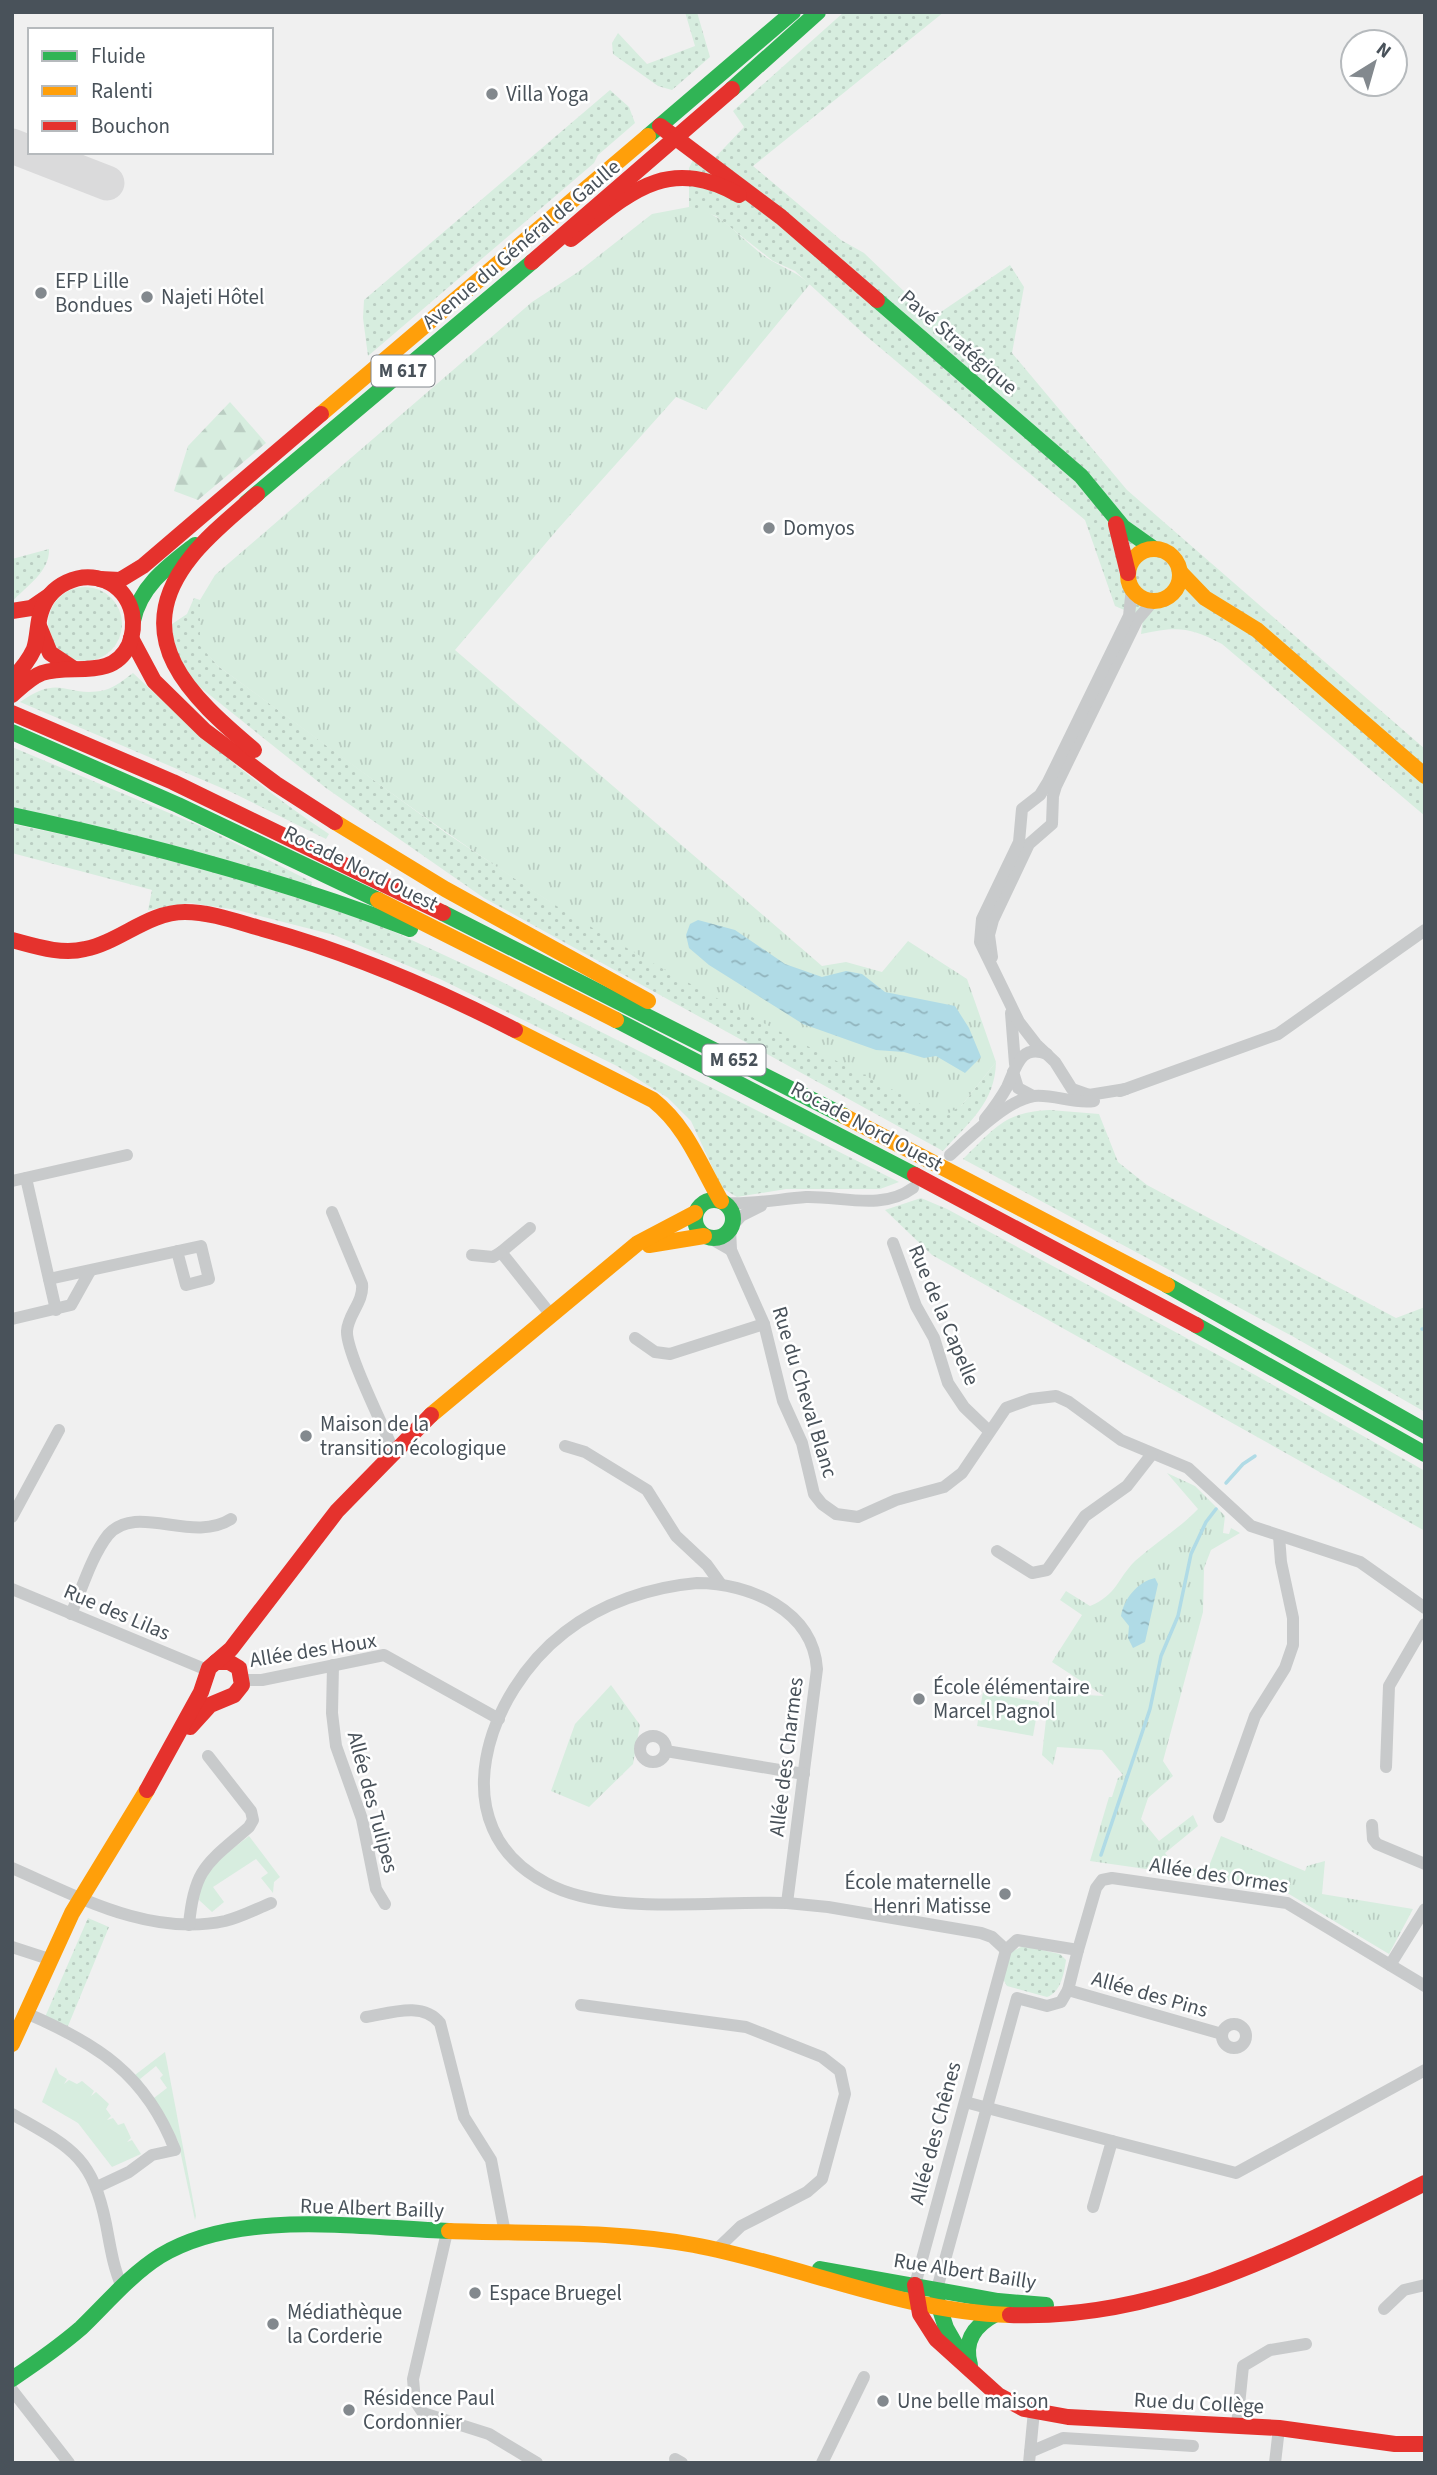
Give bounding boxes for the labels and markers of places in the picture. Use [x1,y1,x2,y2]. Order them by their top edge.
place label: Villa Yoga [506,79,589,109]
marker: Villa Yoga [484,86,500,102]
place label: EFP Lille Bondues [55,266,133,320]
place label: Najeti Hôtel [161,282,264,312]
marker: EFP Lille Bondues [33,285,49,301]
marker: Najeti Hôtel [139,289,155,305]
place label: Domyos [783,513,855,543]
marker: Domyos [761,520,777,536]
place label: Maison de la transition écologique [320,1409,506,1463]
marker: Maison de la transition écologique [298,1428,314,1444]
place label: École élémentaire Marcel Pagnol [933,1672,1090,1726]
marker: École élémentaire Marcel Pagnol [911,1691,927,1707]
place label: École maternelle Henri Matisse [844,1867,991,1921]
marker: École maternelle Henri Matisse [997,1886,1013,1902]
place label: Espace Bruegel [489,2278,622,2308]
marker: Espace Bruegel [467,2285,483,2301]
place label: Médiathèque la Corderie [287,2297,402,2351]
marker: Médiathèque la Corderie [265,2316,281,2332]
place label: Résidence Paul Cordonnier [363,2383,495,2437]
place label: Une belle maison [897,2386,1049,2416]
marker: Une belle maison [875,2393,891,2409]
marker: Résidence Paul Cordonnier [341,2402,357,2418]

